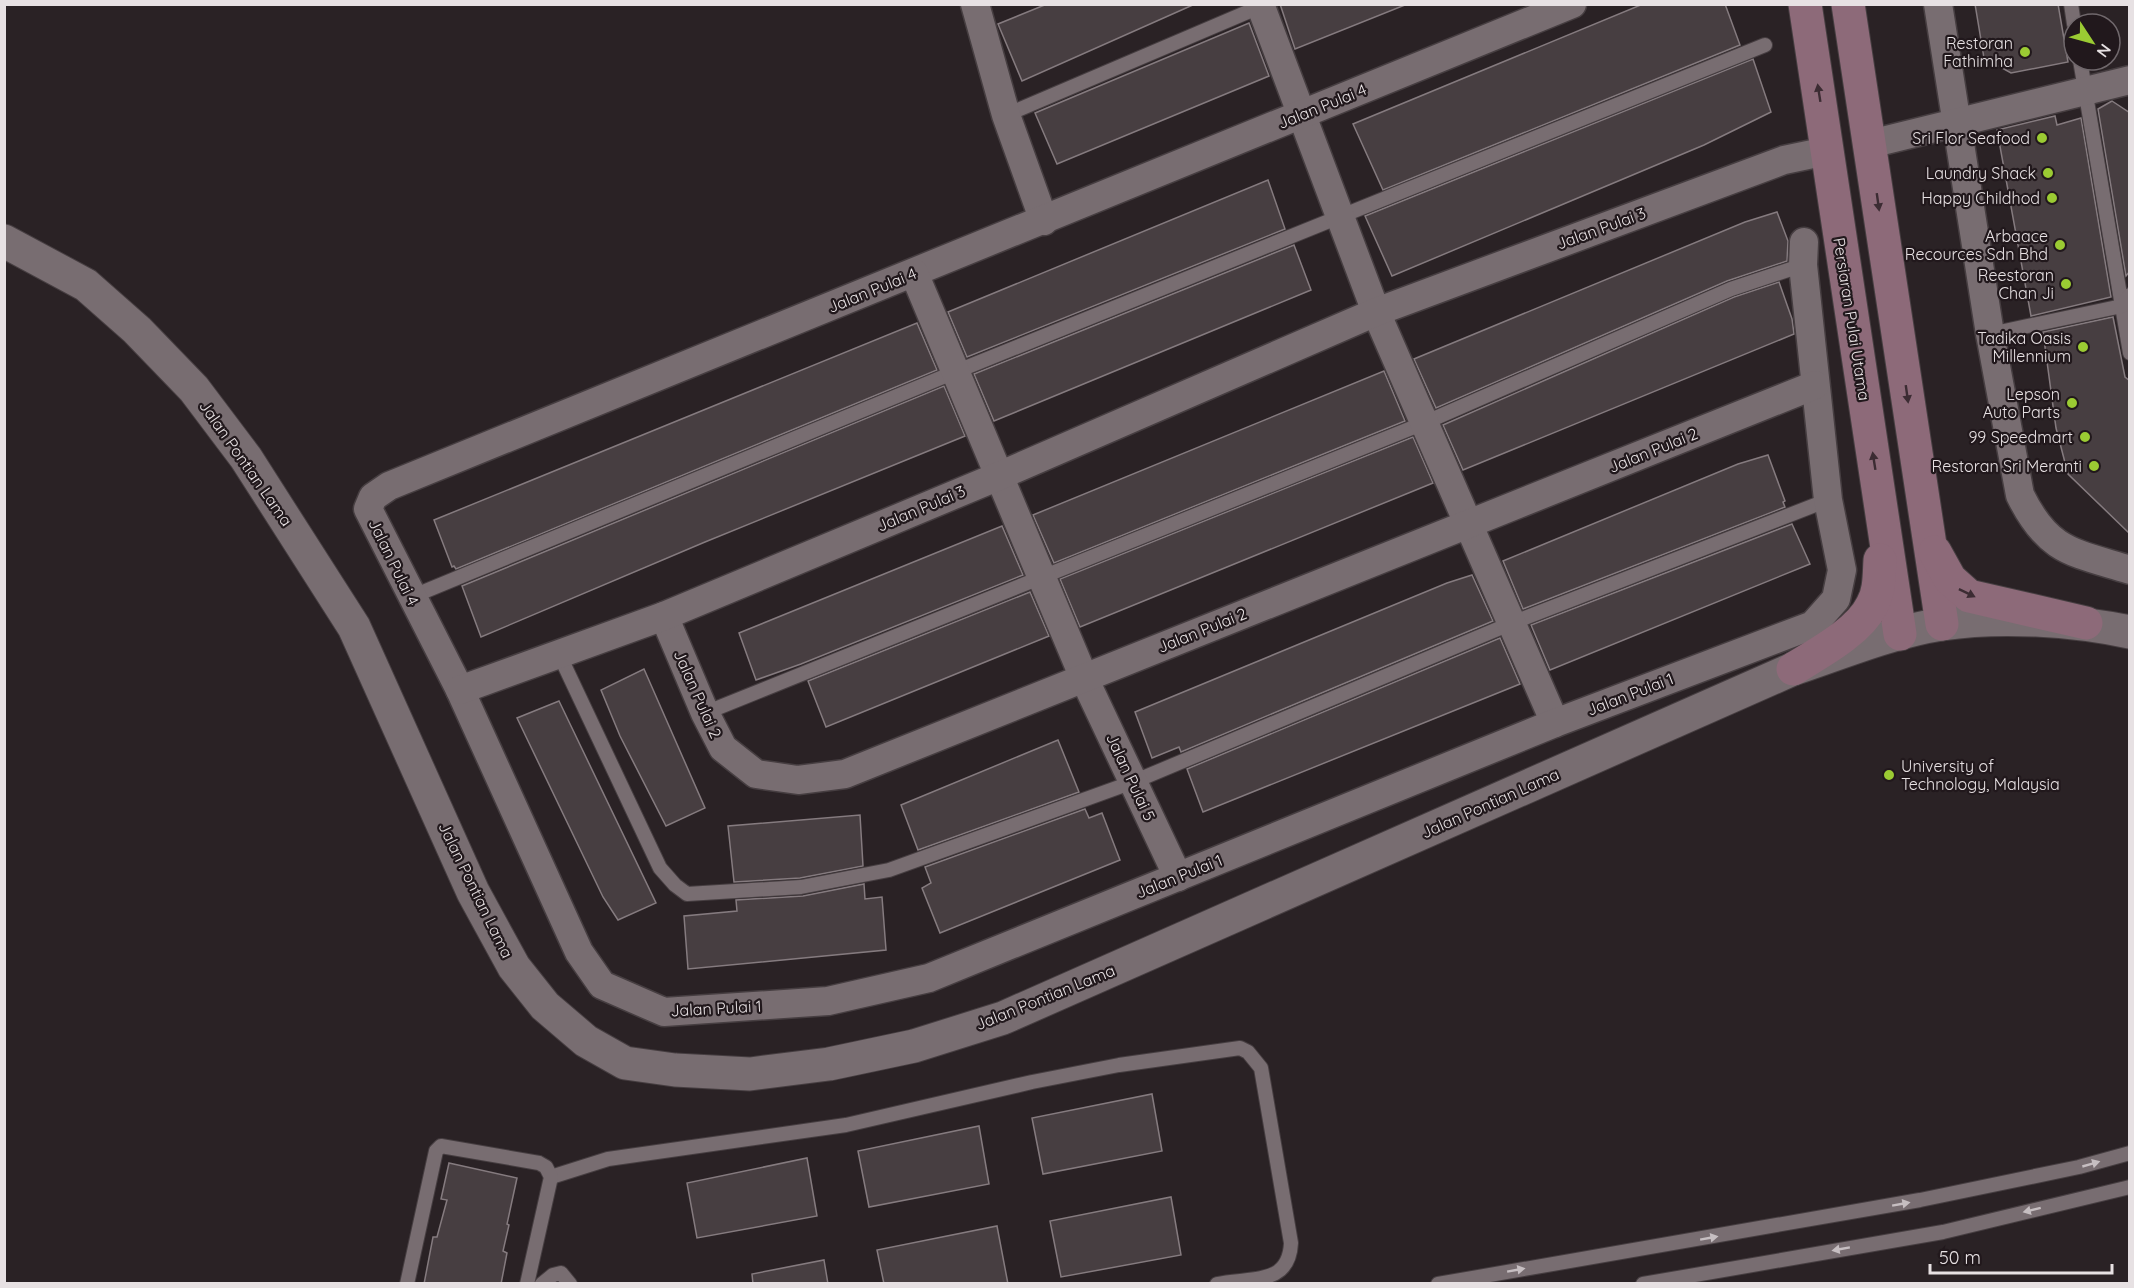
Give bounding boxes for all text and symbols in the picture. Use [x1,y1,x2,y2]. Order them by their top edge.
north arrow [2062,12,2122,72]
place label: Restoran Fathimha [1943,33,2013,71]
text: N [2093,40,2116,61]
marker: Restoran Fathimha [2018,45,2032,59]
street label: Jalan Pulai 4 [1275,79,1369,133]
one-way arrow [1814,83,1823,102]
place label: Sri Flor Seafood [1912,128,2030,148]
marker: Sri Flor Seafood [2035,131,2049,145]
place label: Laundry Shack [1926,163,2036,183]
marker: Laundry Shack [2041,166,2055,180]
place label: Happy Childhod [1921,188,2040,208]
marker: Happy Childhod [2045,191,2059,205]
one-way arrow [1874,192,1883,211]
street label: Jalan Pulai 3 [1553,203,1649,253]
place label: Arbaace Recources Sdn Bhd [1905,226,2048,264]
street label: Persiaran Pulai Utama [1829,236,1875,402]
marker: Arbaace Recources Sdn Bhd [2053,238,2067,252]
street label: Jalan Pulai 4 [825,263,919,317]
place label: Reestoran Chan Ji [1978,265,2054,303]
marker: Reestoran Chan Ji [2059,277,2073,291]
place label: Tadika Oasis Millennium [1977,328,2071,366]
marker: Tadika Oasis Millennium [2076,340,2090,354]
place label: Lepson Auto Parts [1983,384,2060,422]
one-way arrow [1902,385,1911,404]
street label: Jalan Pontian Lama [195,396,297,530]
marker: Lepson Auto Parts [2065,396,2079,410]
street label: Jalan Pulai 2 [1605,423,1701,477]
place label: 99 Speedmart [1968,427,2073,447]
marker: 99 Speedmart [2078,430,2092,444]
one-way arrow [1869,452,1878,471]
place label: Restoran Sri Meranti [1932,456,2082,476]
marker: Restoran Sri Meranti [2087,459,2101,473]
street label: Jalan Pulai 3 [874,480,968,536]
street label: Jalan Pulai 4 [364,515,424,609]
one-way arrow [1958,588,1976,598]
street label: Jalan Pulai 2 [1154,603,1250,657]
street label: Jalan Pulai 2 [670,647,726,741]
street label: Jalan Pulai 1 [1584,668,1676,720]
street label: Jalan Pulai 5 [1102,730,1160,824]
place label: University of Technology, Malaysia [1901,756,2060,794]
street label: Jalan Pontian Lama [1418,764,1562,842]
marker: University of Technology, Malaysia [1882,768,1896,782]
street label: Jalan Pontian Lama [434,819,518,961]
street label: Jalan Pulai 1 [1133,850,1225,902]
street label: Jalan Pontian Lama [972,960,1118,1034]
street label: Jalan Pulai 1 [670,996,762,1020]
one-way arrow [2083,1159,2101,1168]
one-way arrow [1891,1199,1910,1208]
one-way arrow [2023,1206,2041,1216]
one-way arrow [1699,1233,1718,1242]
scale bar [1930,1237,2112,1275]
one-way arrow [1831,1245,1850,1254]
text: 50 m [1939,1246,1981,1269]
one-way arrow [1507,1266,1526,1275]

